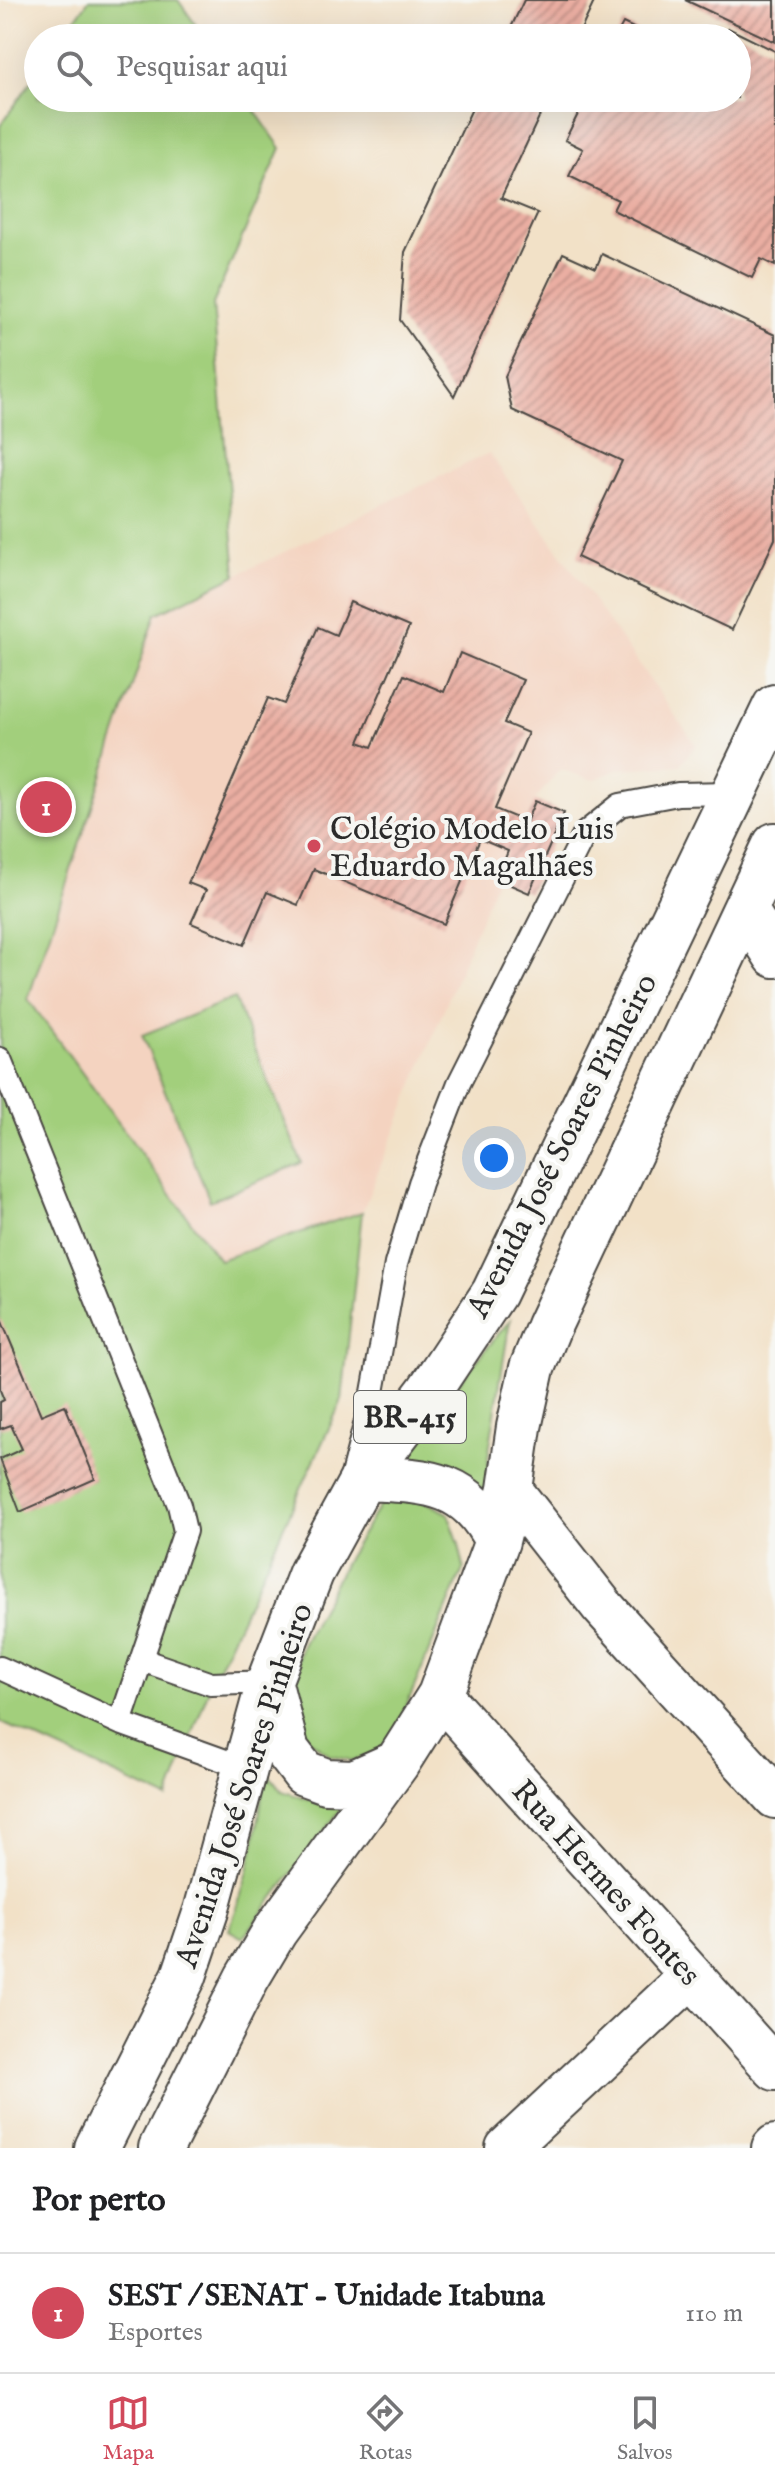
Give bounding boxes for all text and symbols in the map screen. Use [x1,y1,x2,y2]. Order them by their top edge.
search box [24,24,751,112]
icon: search [52,46,96,90]
text: Pesquisar aqui [116,49,288,87]
pin: 1 [20,777,72,837]
place label: Colégio Modelo Luis Eduardo Magalhães [330,810,614,888]
marker: Colégio Modelo Luis Eduardo Magalhães [305,837,323,855]
street label: Avenida José Soares Pinheiro [458,967,668,1326]
your location [474,1138,514,1178]
road number: BR-415 [354,1391,466,1443]
street label: Avenida José Soares Pinheiro [167,1598,324,1974]
street label: Rua Hermes Fontes [502,1772,709,1995]
text: Por perto [32,2179,166,2222]
text: SEST / SENAT - Unidade Itabuna [108,2278,545,2316]
text: 1 [53,2297,63,2330]
text: 110 m [685,2297,743,2330]
text: Esportes [108,2316,203,2349]
tab: Mapa [102,2391,154,2467]
tab: Rotas [359,2391,412,2467]
tab: Salvos [617,2391,673,2467]

